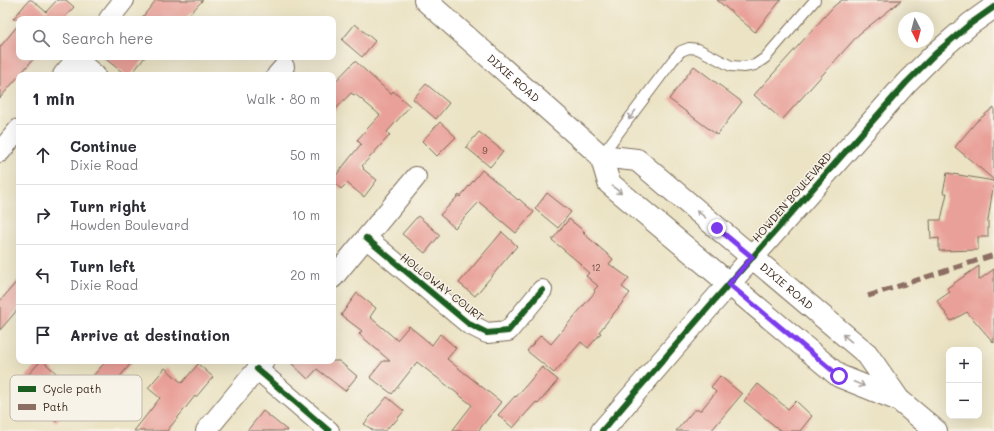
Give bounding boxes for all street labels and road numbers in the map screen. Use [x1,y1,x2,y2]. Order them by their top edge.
street label: DIXIE ROAD [484,51,543,105]
street label: HOWDEN BOULEVARD [748,149,835,245]
street label: HOLLOWAY COURT [398,249,487,324]
street label: DIXIE ROAD [757,259,817,313]

